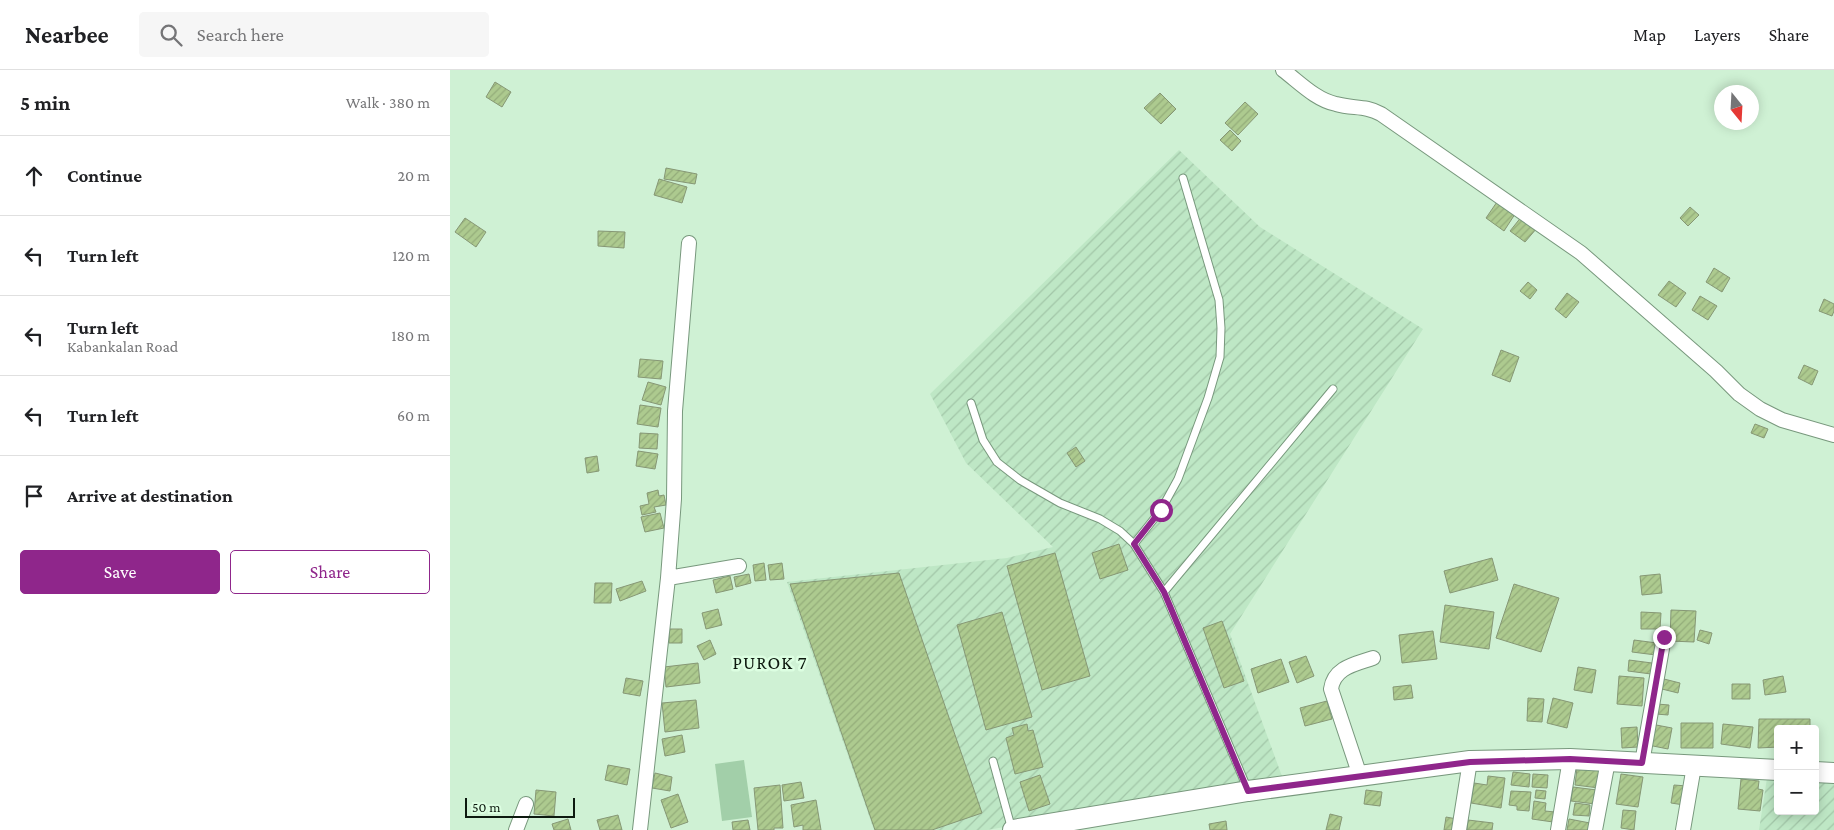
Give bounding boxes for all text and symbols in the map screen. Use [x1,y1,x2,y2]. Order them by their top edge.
search box [139,12,489,57]
text: Nearbee [25,21,109,48]
icon: search [157,21,185,49]
text: Search here [197,24,284,45]
text: Map [1633,25,1666,45]
text: Layers [1694,25,1741,45]
text: Share [1769,25,1809,45]
north arrow [1714,85,1759,130]
text: 5 min [20,91,70,115]
text: Walk · 380 m [346,94,430,111]
icon: ahead [20,162,48,190]
text: Continue [67,165,142,186]
text: 20 m [397,167,430,184]
icon: left [20,242,48,270]
text: Turn left [67,245,139,266]
text: 120 m [392,247,430,264]
text: Turn left [67,317,139,338]
icon: left [20,322,48,350]
text: 180 m [391,327,430,344]
text: Kabankalan Road [67,338,178,355]
icon: left [20,402,48,430]
text: Turn left [67,405,139,426]
text: 60 m [397,407,430,424]
icon: arrive [20,482,48,510]
text: Arrive at destination [67,485,233,506]
route start [1150,499,1173,522]
button: Save [20,550,220,594]
button: Share [230,550,430,594]
route end [1653,626,1676,649]
district label: PUROK 7 [732,652,808,673]
map controls [1774,725,1819,815]
button: + [1774,725,1819,770]
button: − [1774,770,1819,815]
scale bar [465,795,575,818]
text: 50 m [472,799,500,815]

